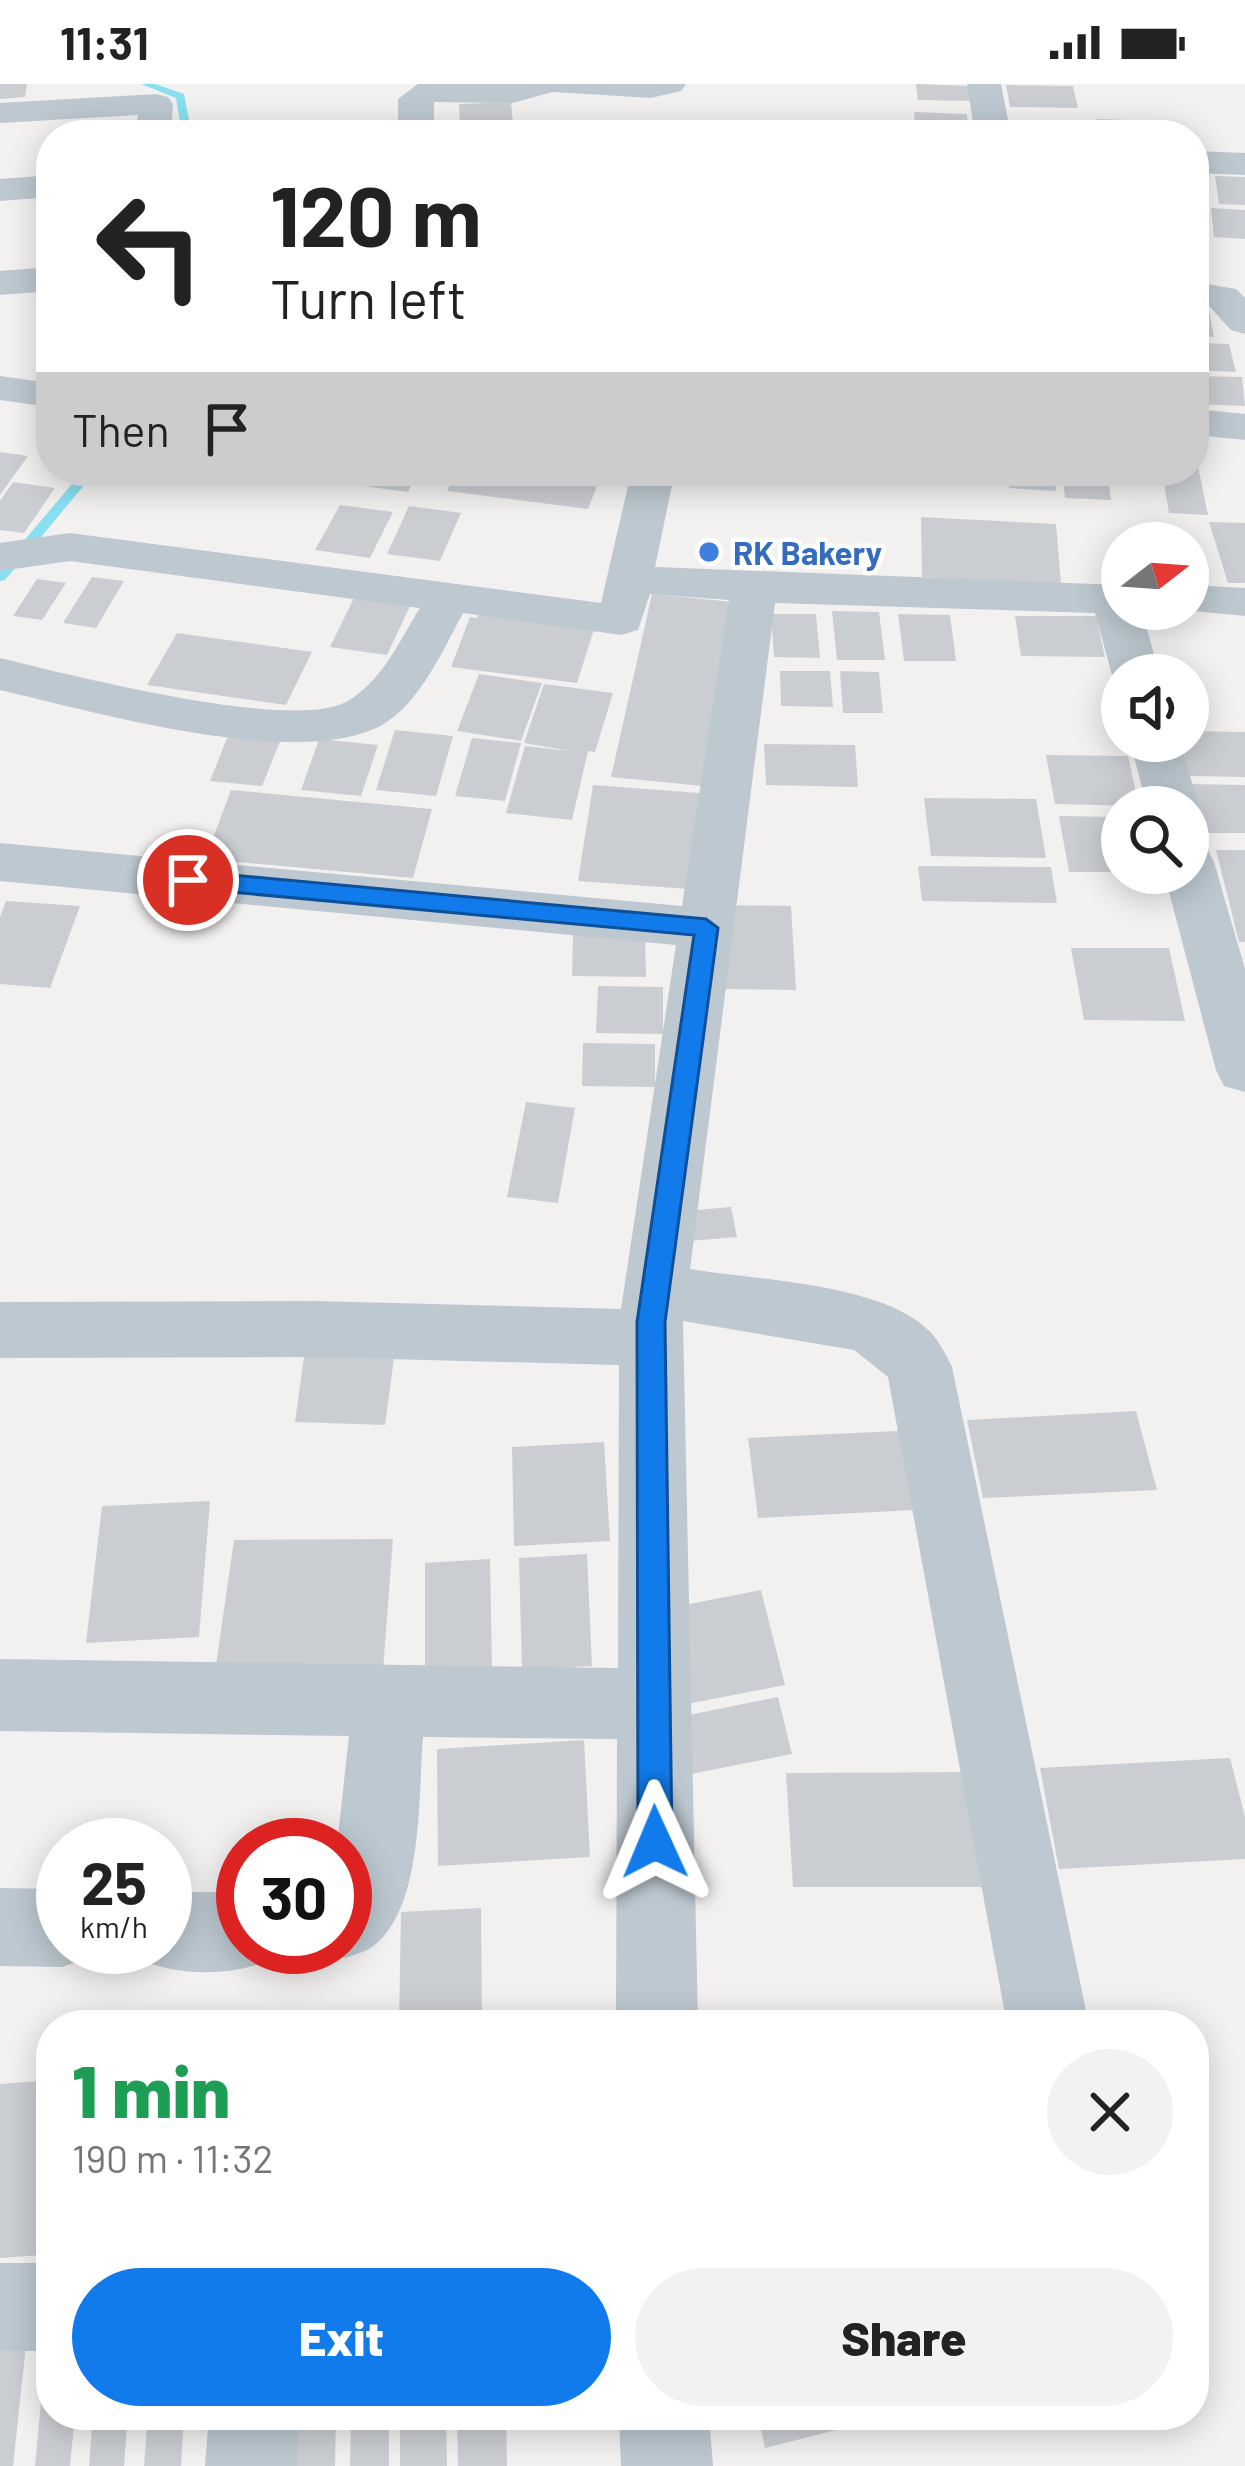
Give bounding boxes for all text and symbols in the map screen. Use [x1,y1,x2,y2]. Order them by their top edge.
text: 11:31 [60,15,149,69]
text: 120 m [270,163,482,264]
icon: left [72,168,228,324]
text: Turn left [270,265,467,330]
icon: arrive [194,396,260,462]
text: Then [72,402,170,456]
north arrow [1101,522,1209,630]
map controls [1101,522,1209,894]
place label: RK Bakery [733,532,882,572]
marker: RK Bakery [696,539,722,565]
button: sound [1101,654,1209,762]
button: search [1101,786,1209,894]
pin [137,829,239,931]
icon: arrive [155,847,221,913]
position arrow [592,1779,718,1905]
speed limit sign: 30 [216,1818,372,1974]
text: 25 [81,1845,147,1917]
text: km/h [80,1908,148,1944]
text: 1 min [72,2046,230,2132]
button: close [1047,2049,1173,2175]
text: 190 m · 11:32 [72,2134,273,2181]
button: Exit [72,2268,611,2406]
button: Share [635,2268,1173,2406]

